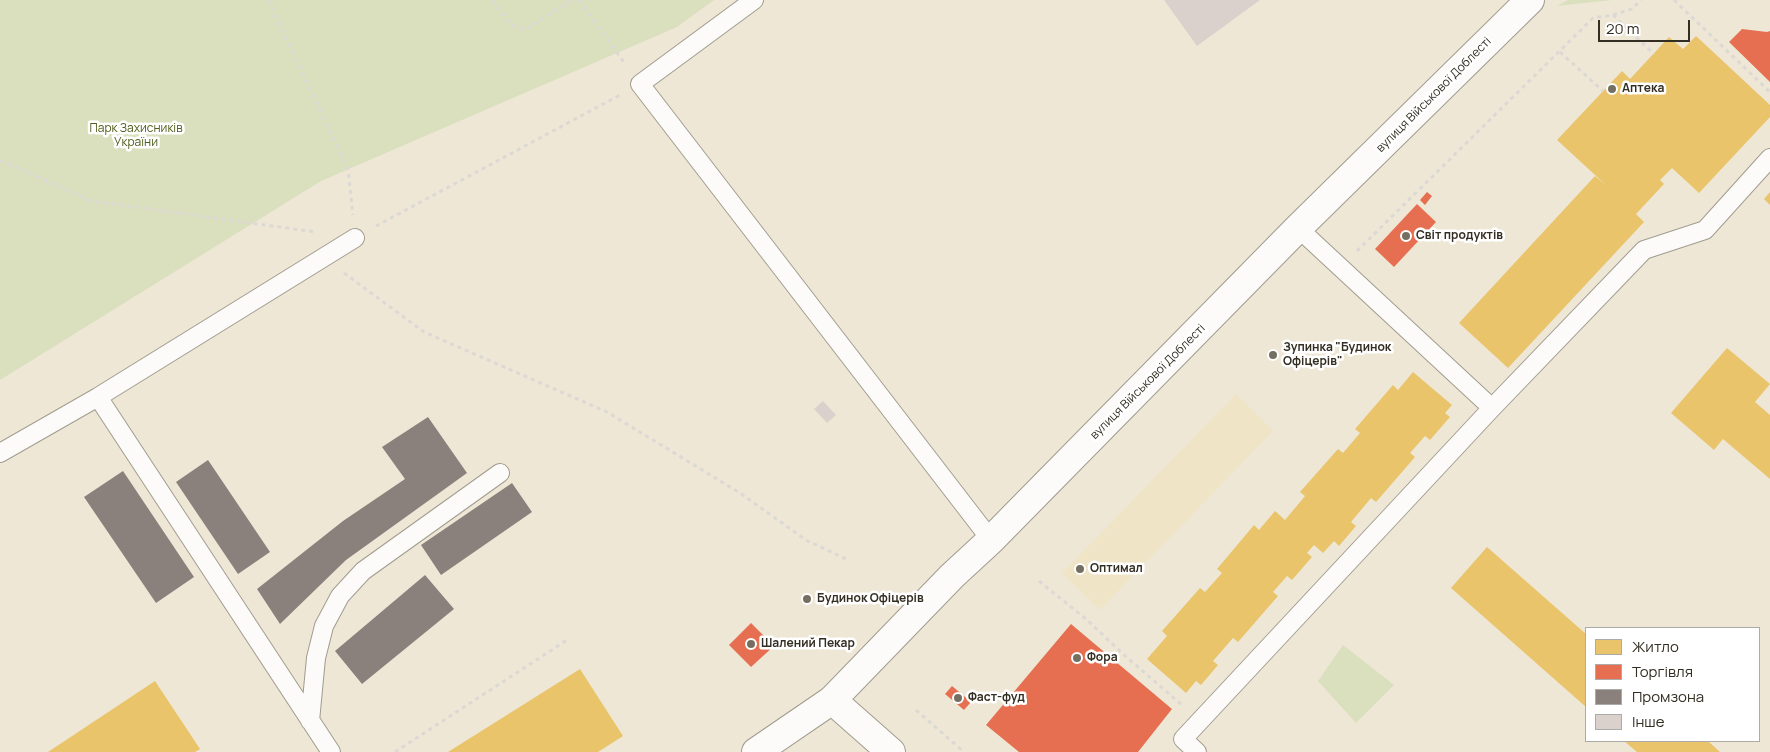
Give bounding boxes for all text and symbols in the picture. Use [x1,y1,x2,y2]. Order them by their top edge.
scale bar [1600,10,1692,42]
text: 20 m [1606,18,1639,39]
street label: вулиця Військової Доблесті [1374,35,1494,155]
place label: Аптека [1622,82,1664,96]
marker: Аптека [1606,83,1618,95]
park label: Парк Захисників України [89,122,183,150]
place label: Світ продуктів [1416,229,1503,243]
marker: Світ продуктів [1400,230,1412,242]
street label: вулиця Військової Доблесті [1088,322,1208,442]
place label: Зупинка "Будинок Офіцерів" [1283,341,1391,369]
marker: Зупинка "Будинок Офіцерів" [1267,349,1279,361]
place label: Оптимал [1090,562,1143,576]
marker: Оптимал [1074,563,1086,575]
place label: Будинок Офіцерів [817,592,924,606]
marker: Будинок Офіцерів [801,593,813,605]
legend [1585,627,1760,742]
text: Житло [1632,636,1679,657]
place label: Шалений Пекар [761,637,855,651]
marker: Шалений Пекар [745,638,757,650]
place label: Фора [1087,651,1118,665]
marker: Фора [1071,652,1083,664]
text: Торгівля [1632,661,1693,682]
text: Промзона [1632,686,1704,707]
place label: Фаст-фуд [968,691,1025,705]
marker: Фаст-фуд [952,692,964,704]
text: Інше [1632,711,1665,732]

